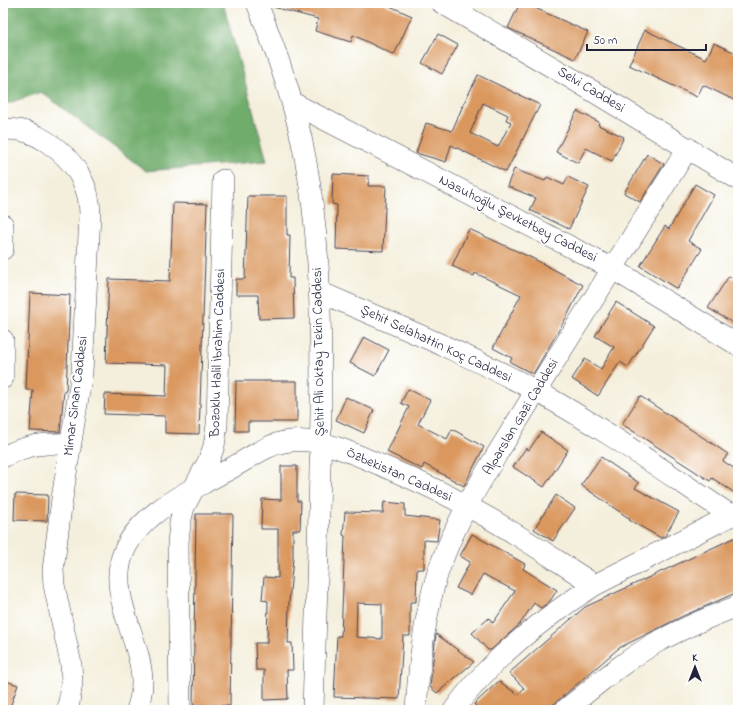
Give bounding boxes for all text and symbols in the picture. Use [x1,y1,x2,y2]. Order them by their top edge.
scale bar [587,26,706,52]
text: 50 m [593,32,617,50]
street label: Selvi Caddesi [553,61,629,119]
street label: Nasuhoğlu Şevketbey Caddesi [435,170,601,269]
street label: Şehit Ali Oktay Tekin Caddesi [307,267,332,437]
street label: Bozoklu Halil İbrahim Caddesi [205,268,231,439]
street label: Şehit Selahattin Koç Caddesi [357,300,515,388]
street label: Mimar Sinan Caddesi [58,335,94,457]
street label: Alparslan Gazi Caddesi [478,355,564,479]
street label: Özbekistan Caddesi [343,442,455,508]
north arrow [675,647,715,687]
text: K [692,650,698,666]

